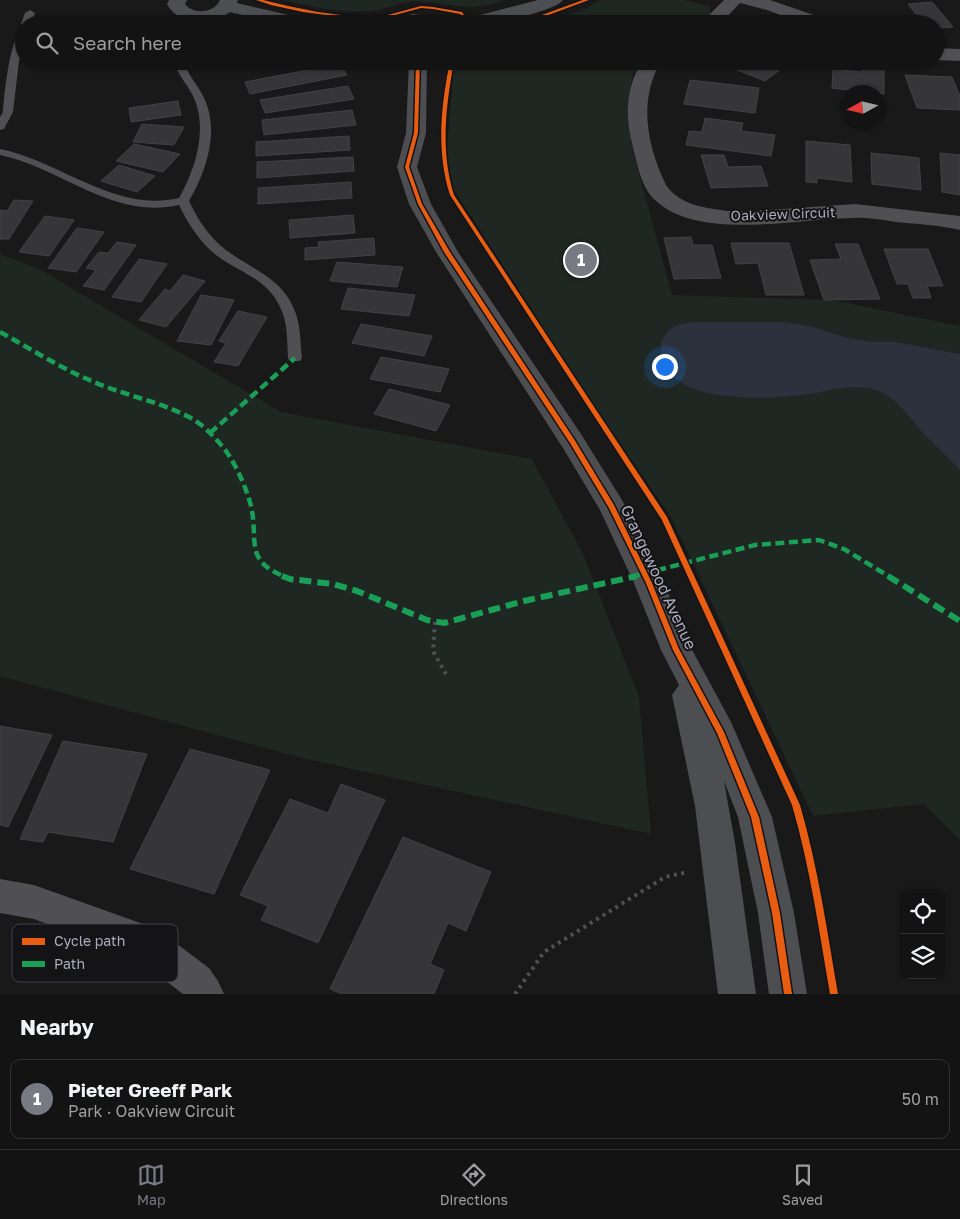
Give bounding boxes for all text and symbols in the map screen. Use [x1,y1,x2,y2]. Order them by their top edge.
search box [15,15,945,70]
icon: search [33,29,61,57]
text: Search here [73,31,182,54]
north arrow [840,85,885,130]
street label: Oakview Circuit [730,203,836,224]
pin: 1 [565,241,597,279]
your location [652,354,678,380]
street label: Grangewood Avenue [617,501,701,653]
map controls [900,889,945,979]
button: locate [900,889,945,934]
legend [12,924,178,982]
text: Cycle path [54,932,125,949]
button: layers [900,934,945,979]
text: Path [54,955,85,972]
text: Nearby [20,1014,94,1040]
text: Pieter Greeff Park [68,1078,232,1101]
text: 1 [33,1089,41,1109]
text: 50 m [902,1089,939,1109]
text: Park · Oakview Circuit [68,1101,235,1121]
tab: Map [137,1161,166,1208]
tab: Directions [440,1161,508,1208]
tab: Saved [782,1161,823,1208]

